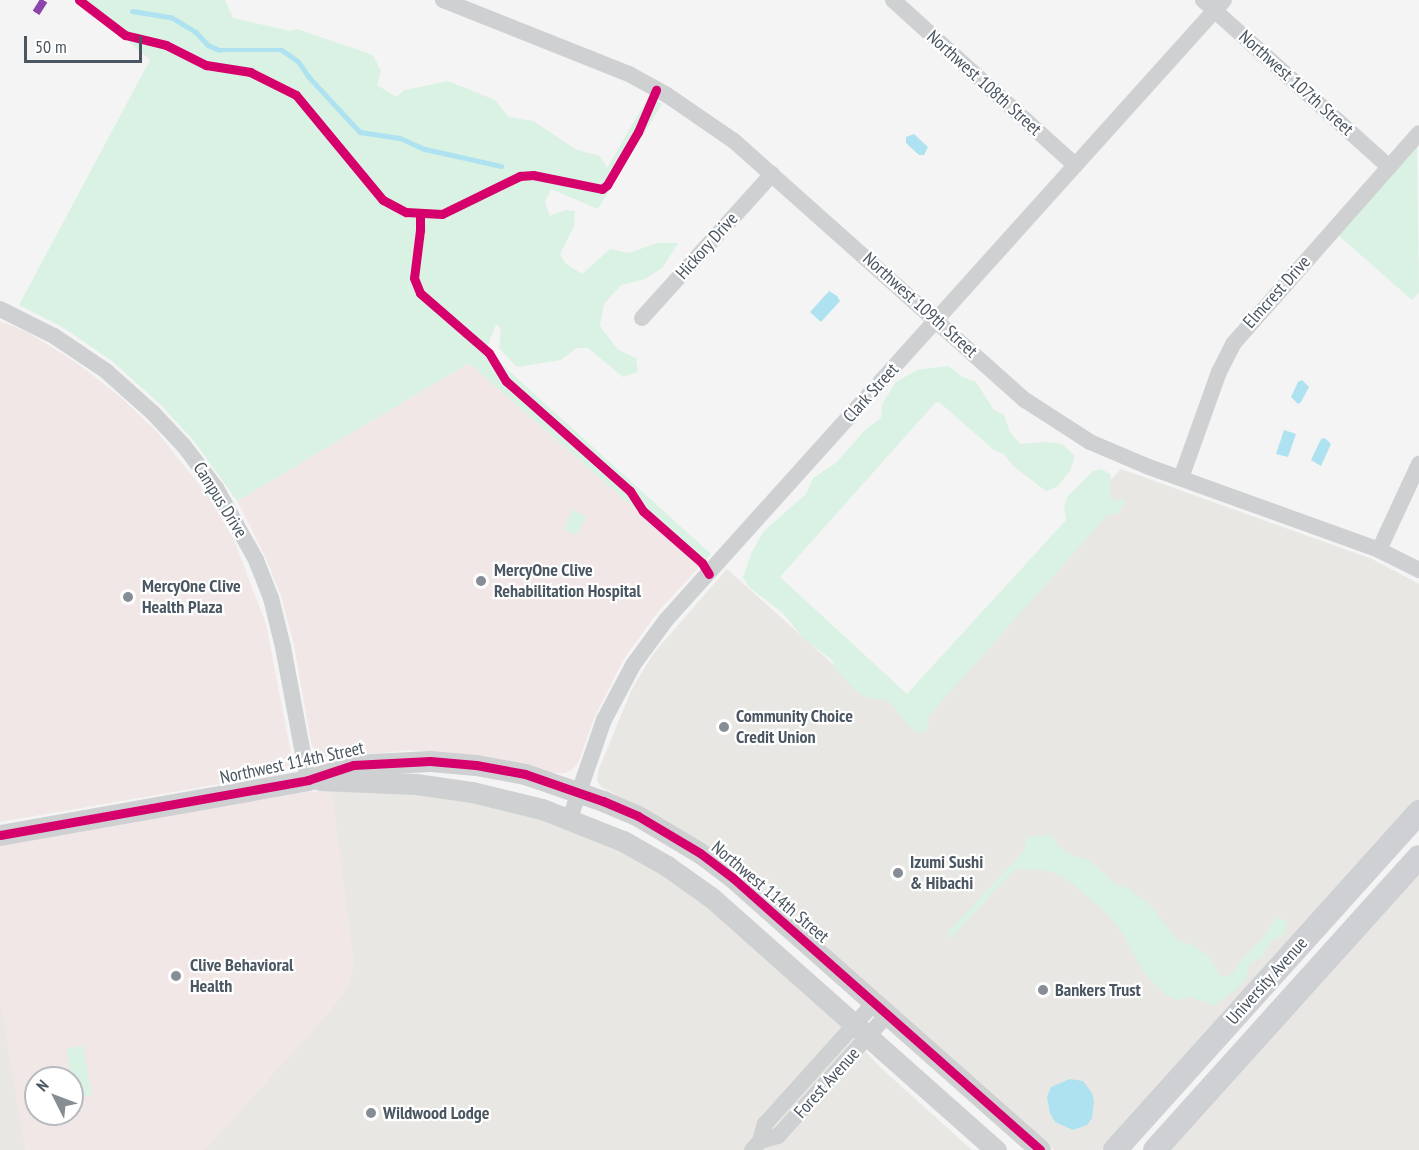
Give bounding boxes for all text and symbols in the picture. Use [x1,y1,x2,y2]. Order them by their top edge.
scale bar [27,24,146,62]
street label: Northwest 108th Street [922,26,1046,140]
street label: Northwest 107th Street [1234,26,1358,140]
text: 50 m [35,35,67,58]
street label: Hickory Drive [671,208,743,284]
street label: Northwest 109th Street [858,248,982,362]
street label: Elmcrest Drive [1239,251,1315,333]
street label: Clark Street [839,359,903,427]
street label: Campus Drive [188,458,252,542]
place label: MercyOne Clive Rehabilitation Hospital [494,560,641,602]
marker: MercyOne Clive Rehabilitation Hospital [472,572,490,590]
place label: MercyOne Clive Health Plaza [142,576,241,618]
marker: MercyOne Clive Health Plaza [119,588,137,606]
place label: Community Choice Credit Union [736,706,854,748]
marker: Community Choice Credit Union [717,720,731,734]
street label: Northwest 114th Street [218,737,366,789]
street label: Northwest 114th Street [707,837,833,947]
place label: Izumi Sushi & Hibachi [910,852,983,894]
marker: Izumi Sushi & Hibachi [891,866,905,880]
street label: University Avenue [1222,932,1312,1030]
place label: Clive Behavioral Health [190,955,293,998]
marker: Clive Behavioral Health [167,967,185,985]
place label: Bankers Trust [1055,979,1141,1001]
marker: Bankers Trust [1036,983,1050,997]
street label: Forest Avenue [790,1043,864,1123]
north arrow [24,1066,84,1126]
text: N [32,1075,52,1095]
place label: Wildwood Lodge [383,1102,490,1124]
marker: Wildwood Lodge [364,1106,378,1120]

